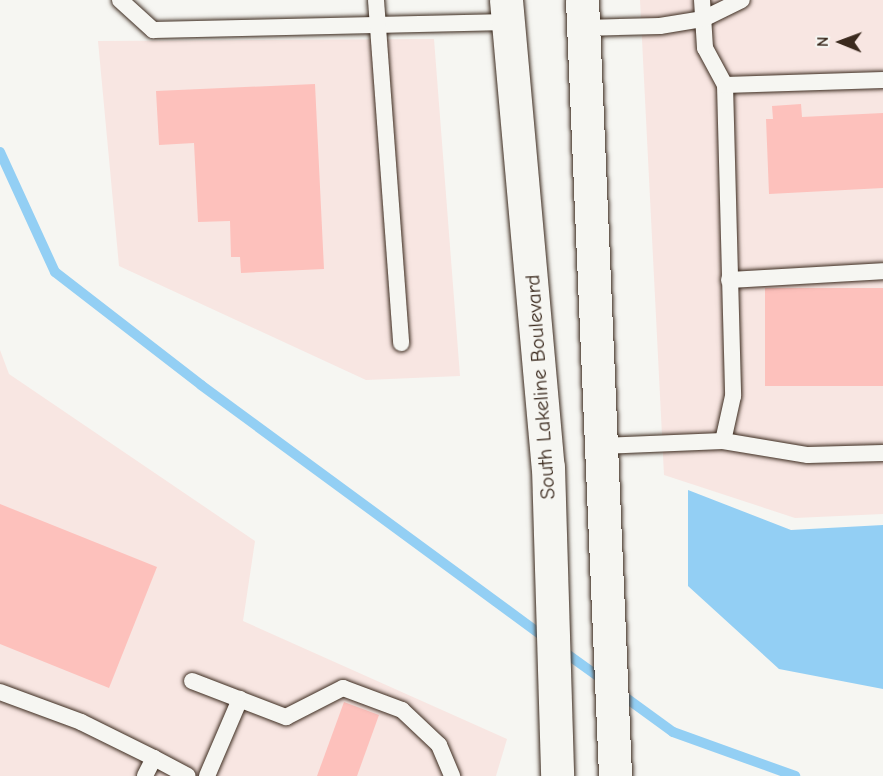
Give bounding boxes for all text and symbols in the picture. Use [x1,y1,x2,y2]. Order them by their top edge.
north arrow [811,12,871,72]
text: N [814,36,832,47]
street label: South Lakeline Boulevard [520,274,560,500]

